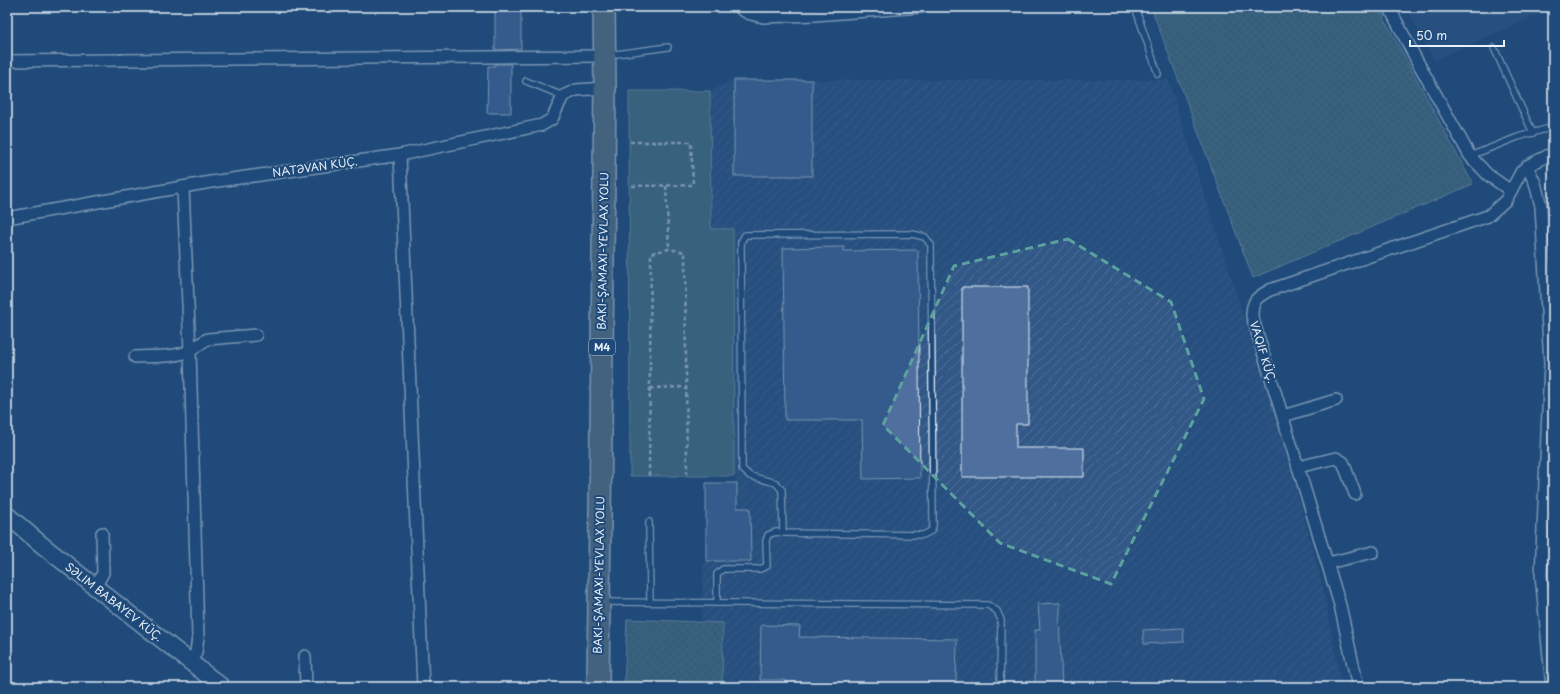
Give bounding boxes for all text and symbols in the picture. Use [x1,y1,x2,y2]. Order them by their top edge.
scale bar [1410,22,1504,48]
text: 50 m [1416,26,1447,44]
street label: NATƏVAN KÜÇ. [271,152,359,181]
street label: BAKI-ŞAMAXI-YEVLAX YOLU [593,172,612,330]
street label: VAQIF KÜÇ. [1246,319,1281,385]
road number: M4 [589,339,615,355]
street label: BAKI-ŞAMAXI-YEVLAX YOLU [589,496,608,654]
street label: SƏLIM BABAYEV KÜÇ. [62,558,167,645]

